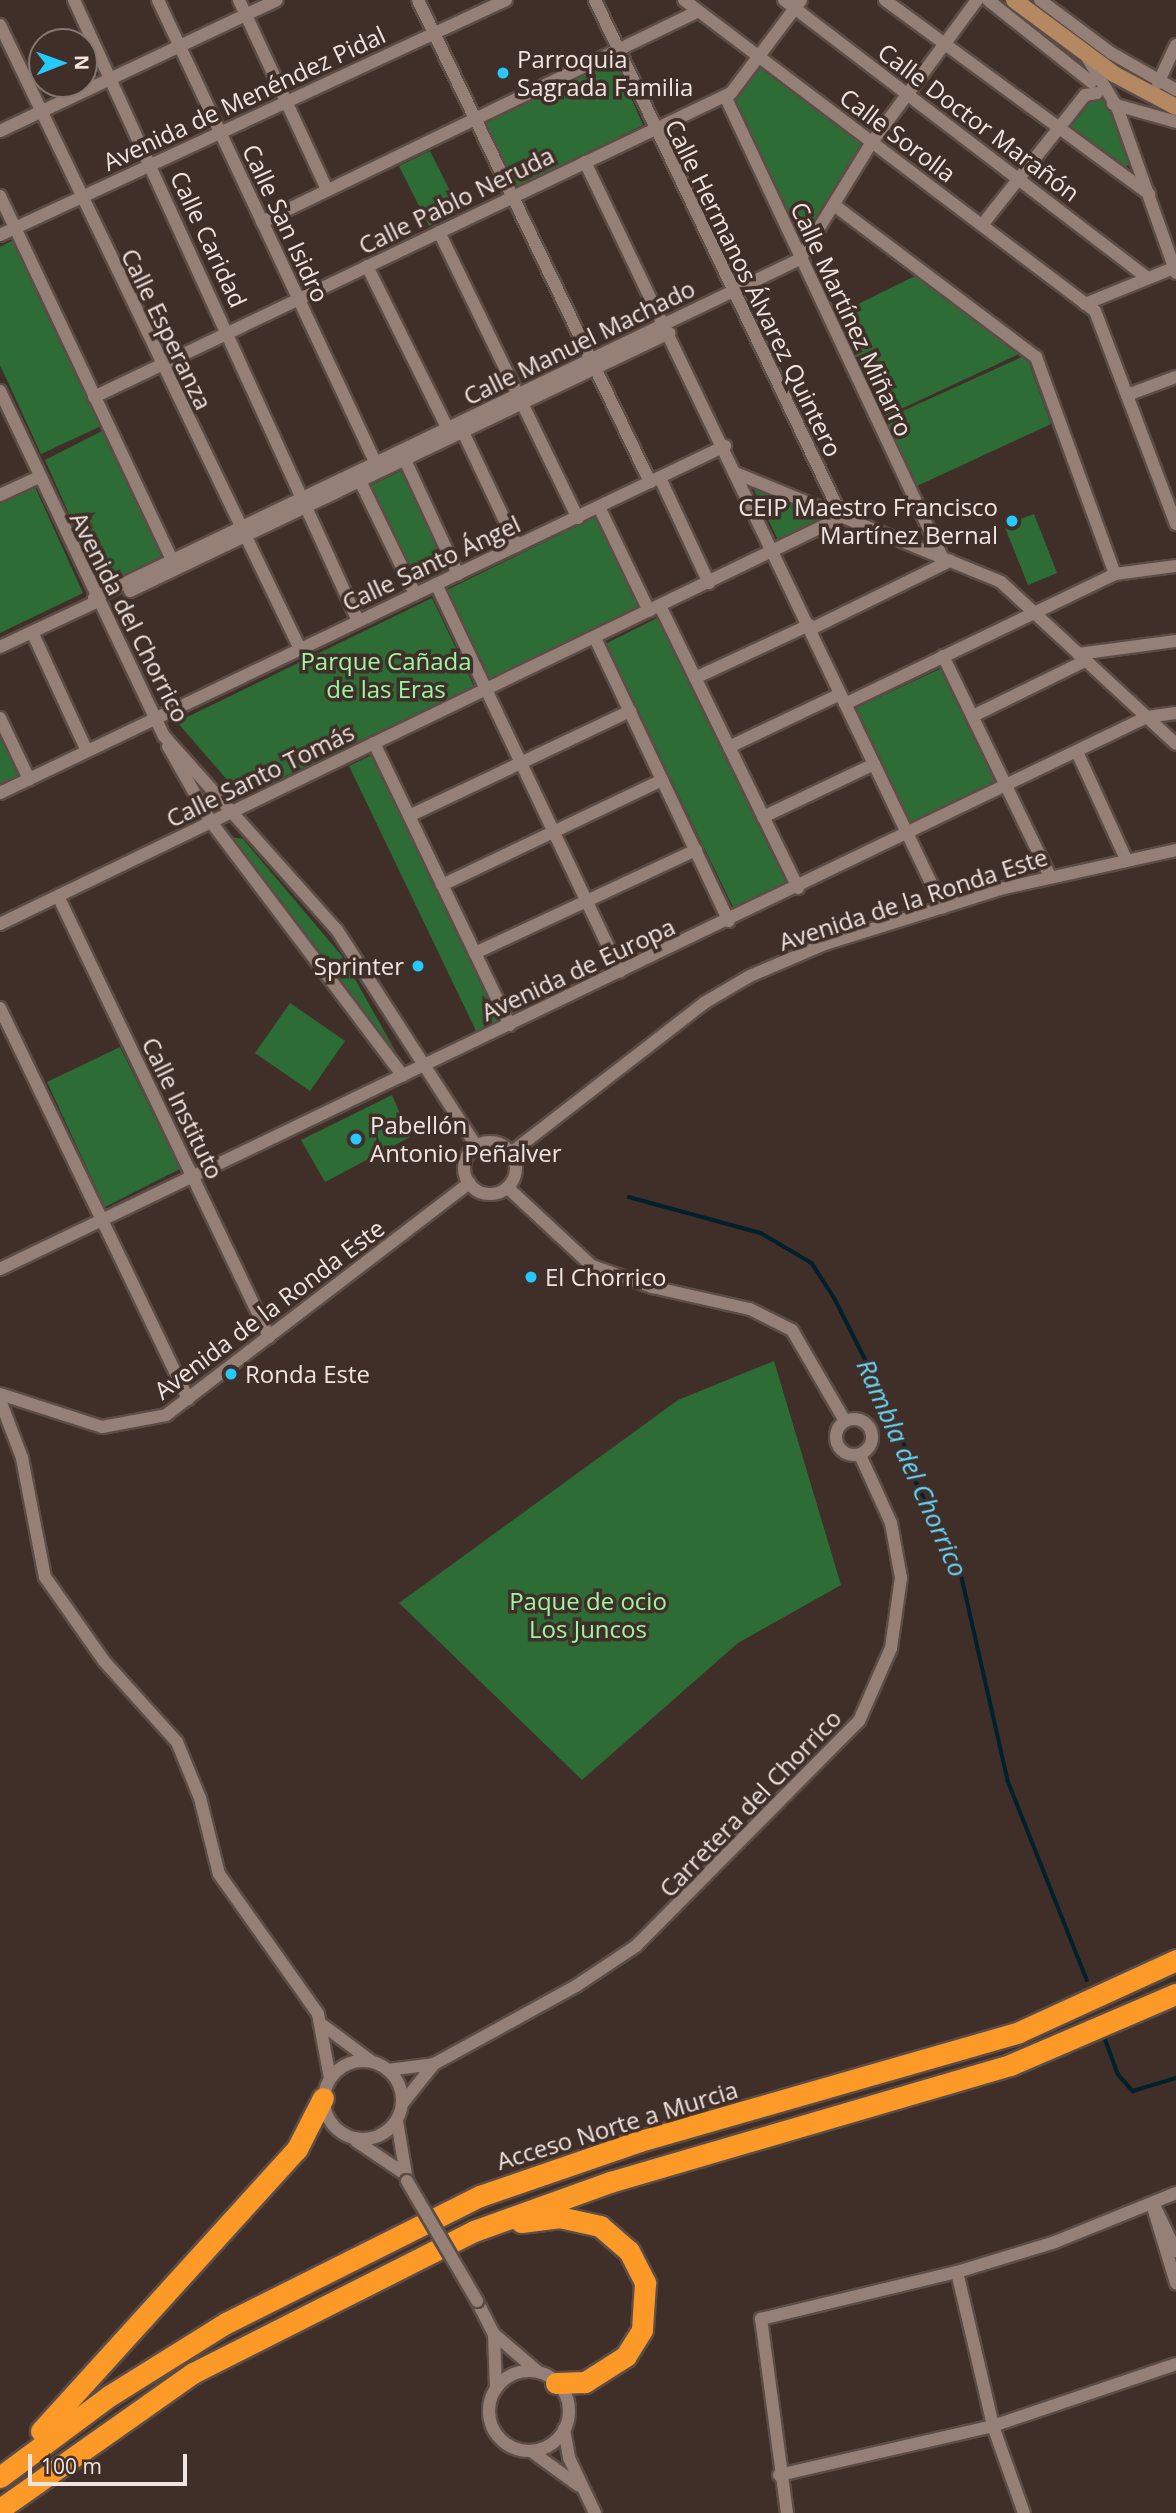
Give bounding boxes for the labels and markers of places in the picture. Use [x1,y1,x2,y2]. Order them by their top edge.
place label: Parroquia Sagrada Familia [517,45,693,101]
marker: Parroquia Sagrada Familia [495,65,511,81]
place label: CEIP Maestro Francisco Martínez Bernal [738,493,998,549]
marker: CEIP Maestro Francisco Martínez Bernal [1004,513,1020,529]
place label: Sprinter [314,952,404,980]
marker: Sprinter [410,958,426,974]
place label: Pabellón Antonio Peñalver [370,1111,562,1167]
marker: Pabellón Antonio Peñalver [348,1131,364,1147]
place label: El Chorrico [545,1263,667,1291]
marker: El Chorrico [523,1269,539,1285]
place label: Ronda Este [245,1360,370,1388]
marker: Ronda Este [223,1366,239,1382]

